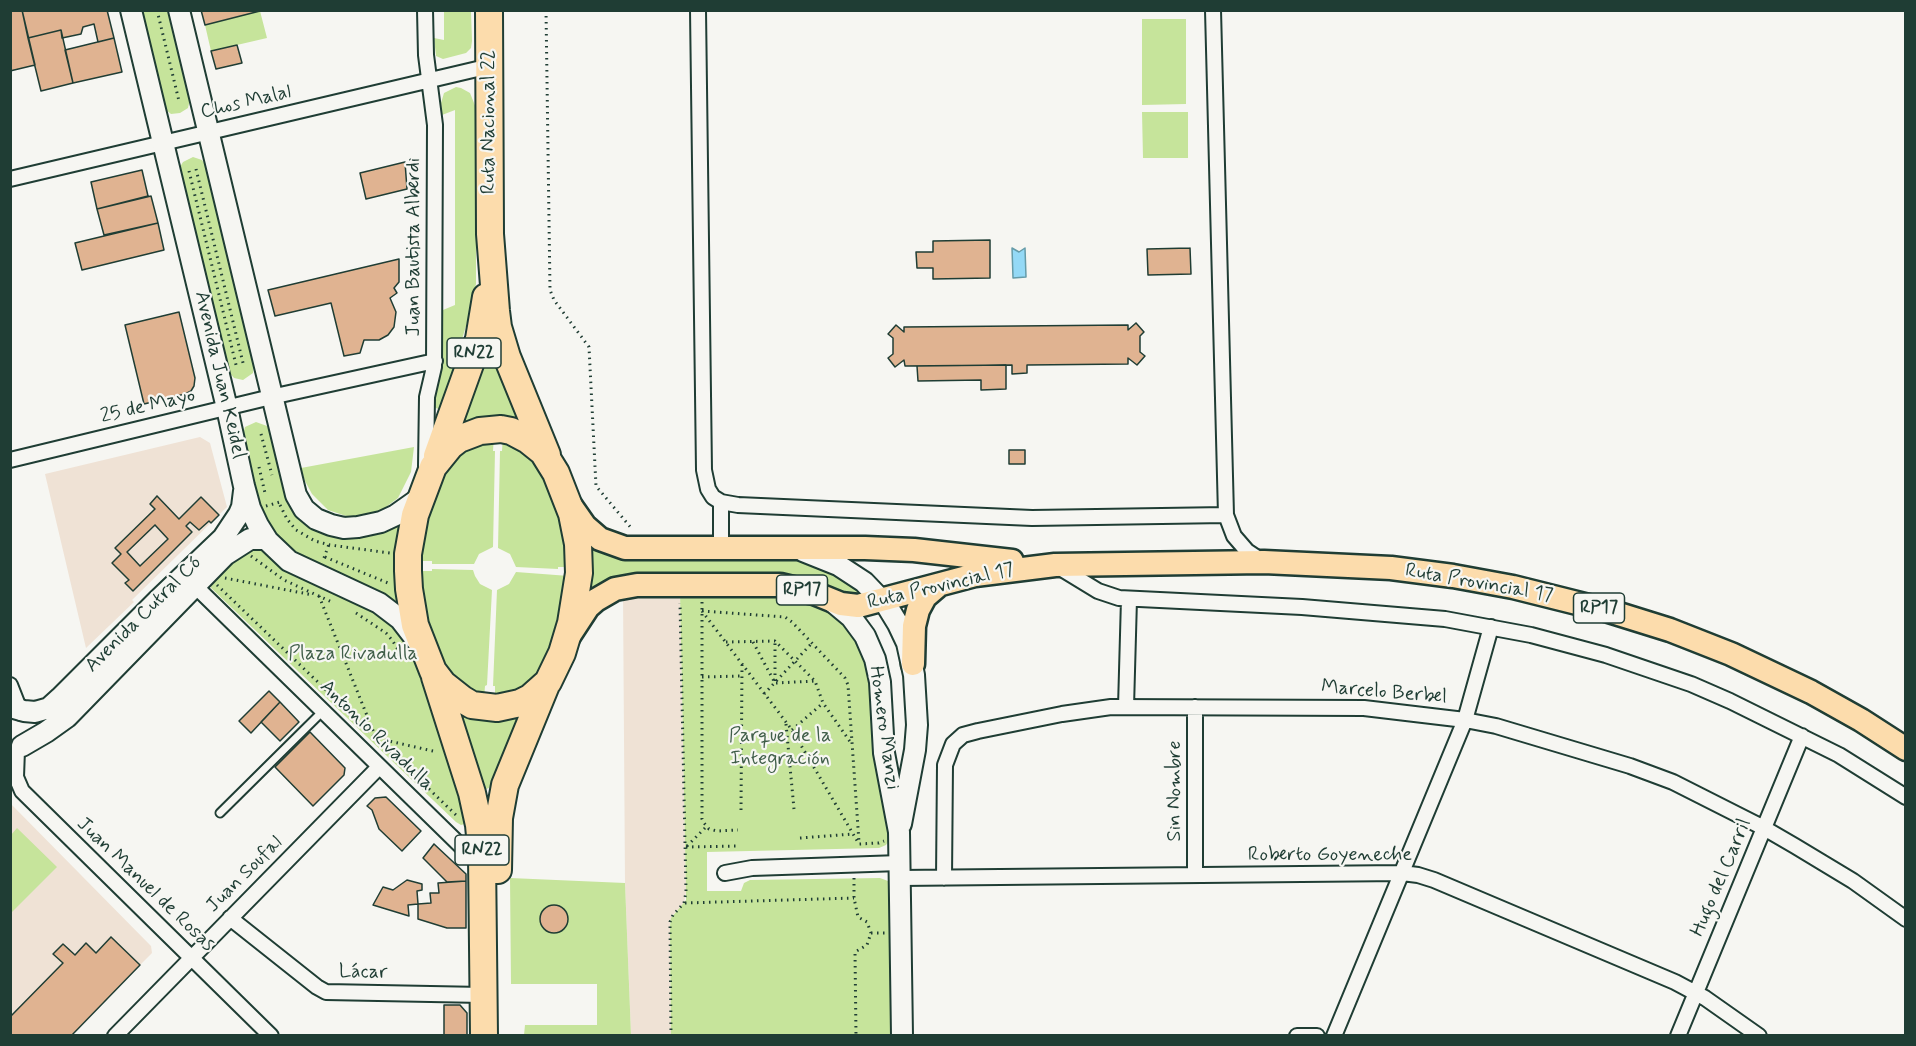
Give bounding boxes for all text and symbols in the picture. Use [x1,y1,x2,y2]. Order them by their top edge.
street label: Ruta Nacional 22 [478,50,502,194]
street label: Chos Malal [198,81,294,125]
street label: Juan Bautista Alberdi [403,158,427,336]
street label: Avenida Juan Keidel [188,289,250,461]
road number: RN22 [447,338,501,368]
street label: 25 de Mayo [98,384,198,430]
street label: Avenida Cutral Có [81,552,207,678]
street label: Ruta Provincial 17 [865,558,1017,616]
street label: Ruta Provincial 17 [1403,559,1555,609]
road number: RP17 [776,575,828,605]
road number: RP17 [1574,593,1624,623]
park label: Plaza Rivadulla [288,643,418,667]
street label: Homero Manzi [862,664,904,792]
street label: Antonio Rivadulla [314,676,438,796]
street label: Marcelo Berbel [1320,676,1448,710]
park label: Parque de la Integración [729,725,831,772]
street label: Sin Nombre [1164,741,1188,841]
street label: Juan Manuel de Rosas [71,813,219,957]
street label: Hugo del Carril [1686,815,1758,941]
street label: Juan Soufal [202,832,288,918]
road number: RN22 [455,835,509,865]
street label: Roberto Goyeneche [1248,844,1412,868]
street label: Lácar [339,961,387,985]

